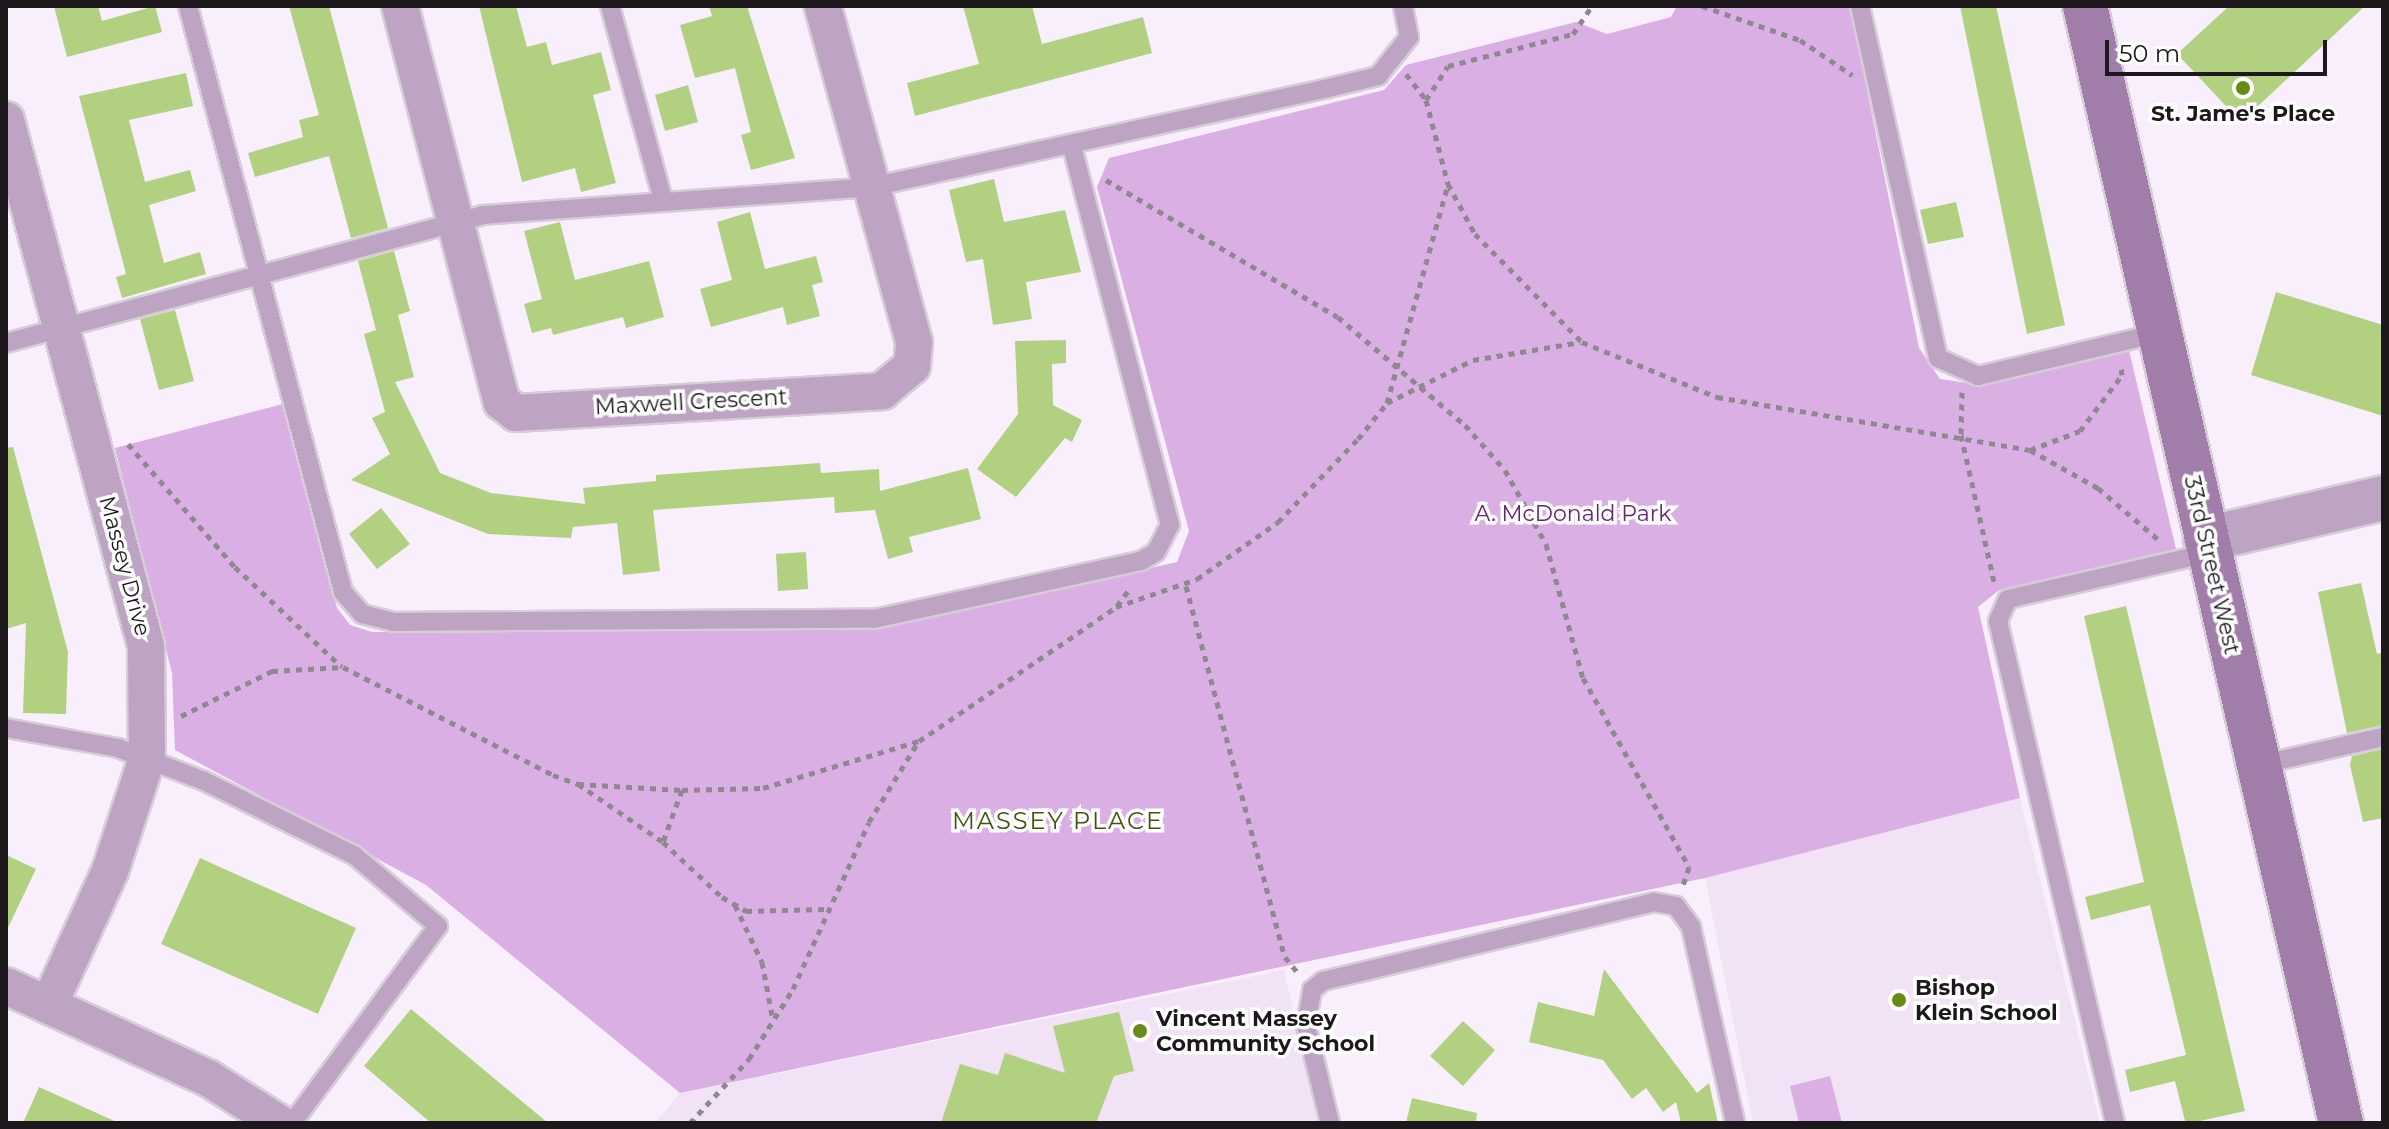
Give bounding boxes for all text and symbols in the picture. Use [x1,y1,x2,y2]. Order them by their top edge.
scale bar [2109,24,2331,74]
text: 50 m [2119,39,2180,68]
marker: St. Jame's Place [2234,79,2252,97]
place label: St. Jame's Place [2151,101,2335,127]
street label: Maxwell Crescent [594,384,788,420]
street label: 33rd Street West [2179,473,2245,657]
street label: Massey Drive [94,493,156,639]
park label: A. McDonald Park [1474,501,1672,527]
district label: MASSEY PLACE [952,807,1164,835]
place label: Bishop Klein School [1915,974,2058,1026]
marker: Bishop Klein School [1890,991,1908,1009]
place label: Vincent Massey Community School [1156,1005,1375,1056]
marker: Vincent Massey Community School [1131,1022,1149,1040]

